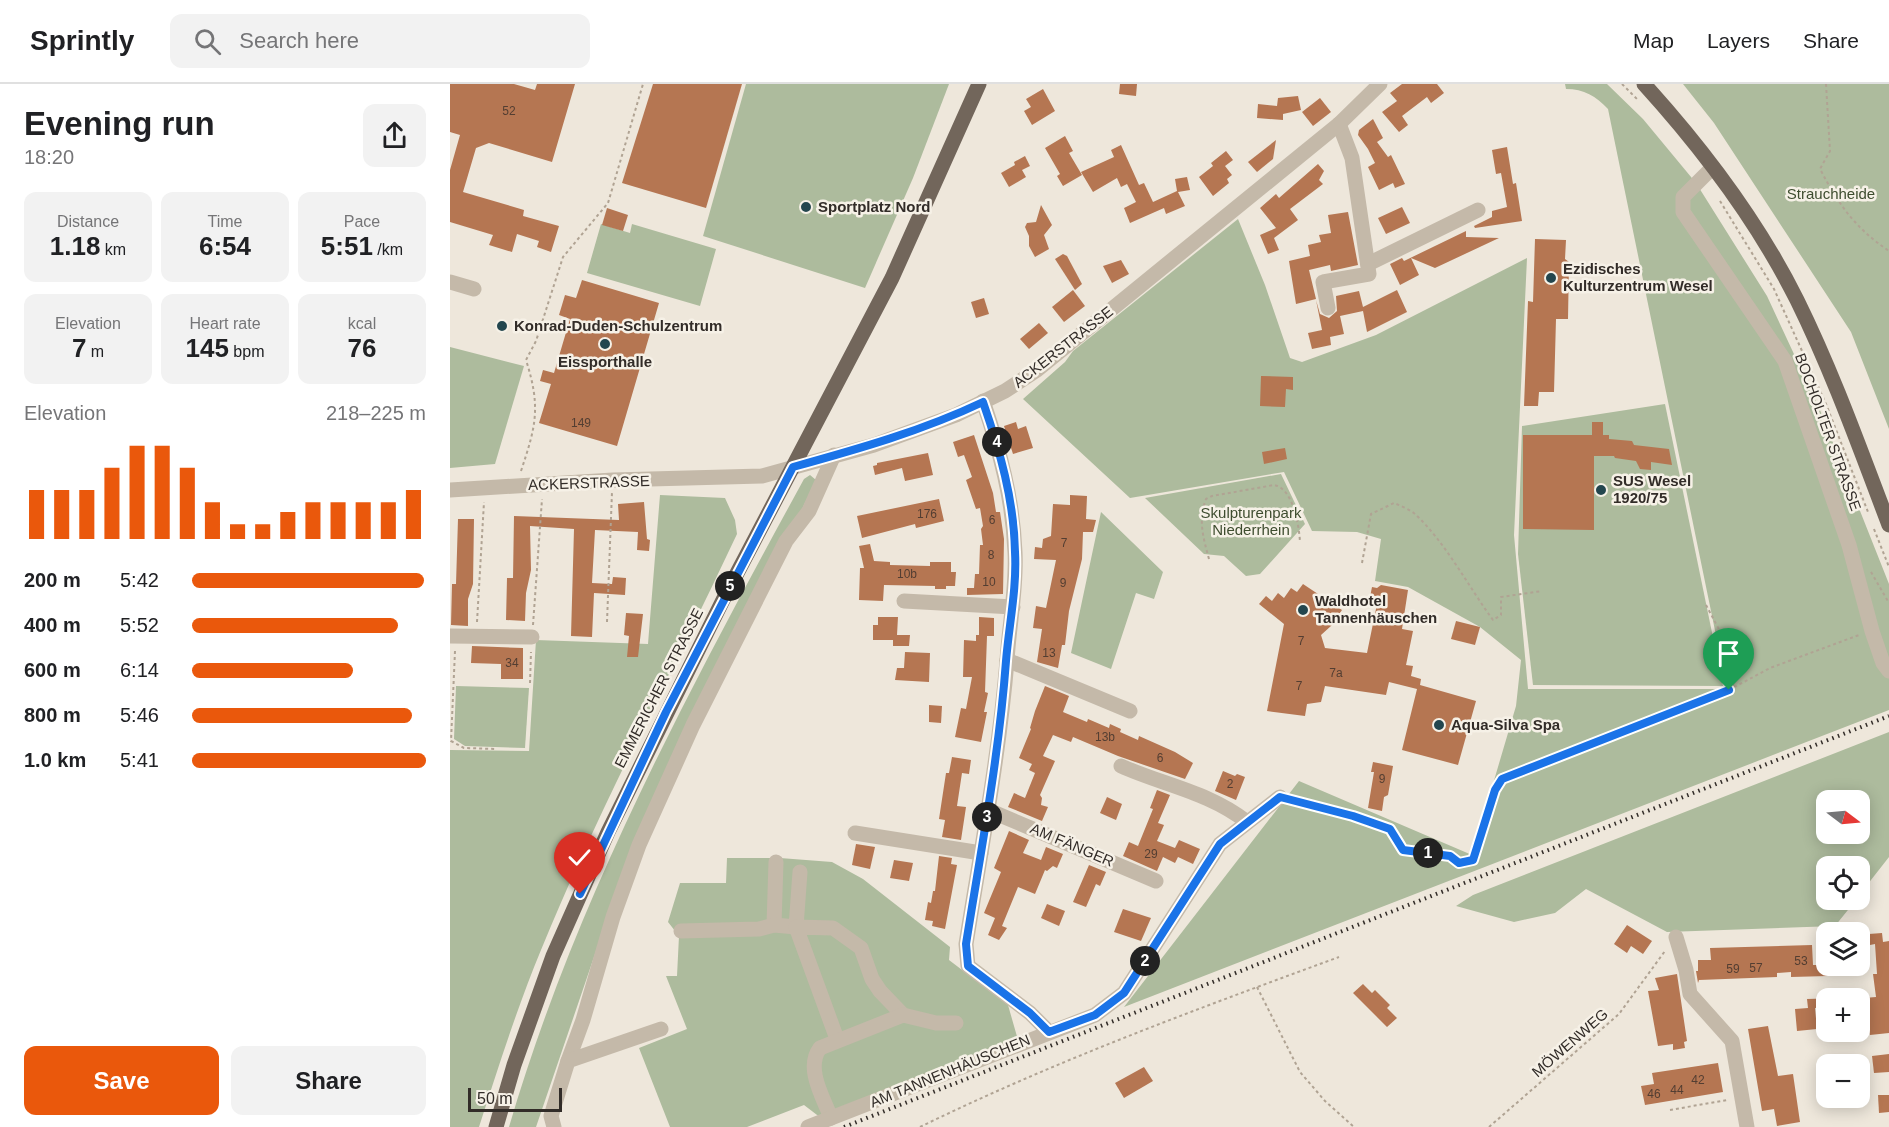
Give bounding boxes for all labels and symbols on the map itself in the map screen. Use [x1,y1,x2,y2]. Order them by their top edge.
house number: 52 [502,104,516,118]
park label: Strauchheide [1787,185,1875,202]
place label: Sportplatz Nord [818,198,931,215]
marker: Sportplatz Nord [799,200,813,214]
place label: Ezidisches Kulturzentrum Wesel [1563,260,1713,294]
marker: Ezidisches Kulturzentrum Wesel [1544,271,1558,285]
street label: ACKERSTRASSE [1010,302,1116,391]
place label: Konrad-Duden-Schulzentrum [514,317,722,334]
marker: Konrad-Duden-Schulzentrum [495,319,509,333]
marker: Eissporthalle [598,337,612,351]
street label: BOCHOLTER STRASSE [1792,351,1865,513]
place label: Eissporthalle [558,353,652,370]
house number: 149 [571,416,591,430]
pin: 4 [982,427,1012,457]
street label: ACKERSTRASSE [528,472,650,493]
place label: SUS Wesel 1920/75 [1613,472,1691,506]
marker: SUS Wesel 1920/75 [1594,483,1608,497]
park label: Skulpturenpark Niederrhein [1201,504,1302,538]
house number: 176 [917,507,937,521]
house number: 6 [989,513,996,527]
house number: 7 [1061,536,1068,550]
house number: 8 [988,548,995,562]
house number: 10b [897,567,917,581]
pin: 5 [715,571,745,601]
house number: 10 [982,575,996,589]
house number: 9 [1060,576,1067,590]
place label: Waldhotel Tannenhäuschen [1315,592,1437,626]
marker: Waldhotel Tannenhäuschen [1296,603,1310,617]
street label: EMMERICHER STRASSE [611,605,706,770]
pin [1703,628,1754,690]
house number: 7 [1298,634,1305,648]
house number: 13 [1042,646,1056,660]
house number: 34 [505,656,519,670]
house number: 7a [1329,666,1343,680]
house number: 7 [1296,679,1303,693]
place label: Aqua-Silva Spa [1451,716,1561,733]
marker: Aqua-Silva Spa [1432,718,1446,732]
house number: 13b [1095,730,1115,744]
house number: 6 [1157,751,1164,765]
house number: 9 [1379,772,1386,786]
house number: 2 [1227,777,1234,791]
north arrow [1816,790,1870,844]
pin: 3 [972,802,1002,832]
street label: AM FÄNGER [1028,819,1117,870]
pin [554,832,605,894]
pin: 1 [1413,838,1443,868]
house number: 29 [1144,847,1158,861]
pin: 2 [1130,946,1160,976]
house number: 53 [1794,954,1808,968]
house number: 57 [1749,961,1763,975]
house number: 59 [1726,962,1740,976]
street label: MÖWENWEG [1528,1005,1611,1080]
street label: AM TANNENHÄUSCHEN [867,1031,1032,1110]
house number: 42 [1691,1073,1705,1087]
house number: 44 [1670,1083,1684,1097]
scale bar [468,1085,562,1112]
house number: 46 [1647,1087,1661,1101]

